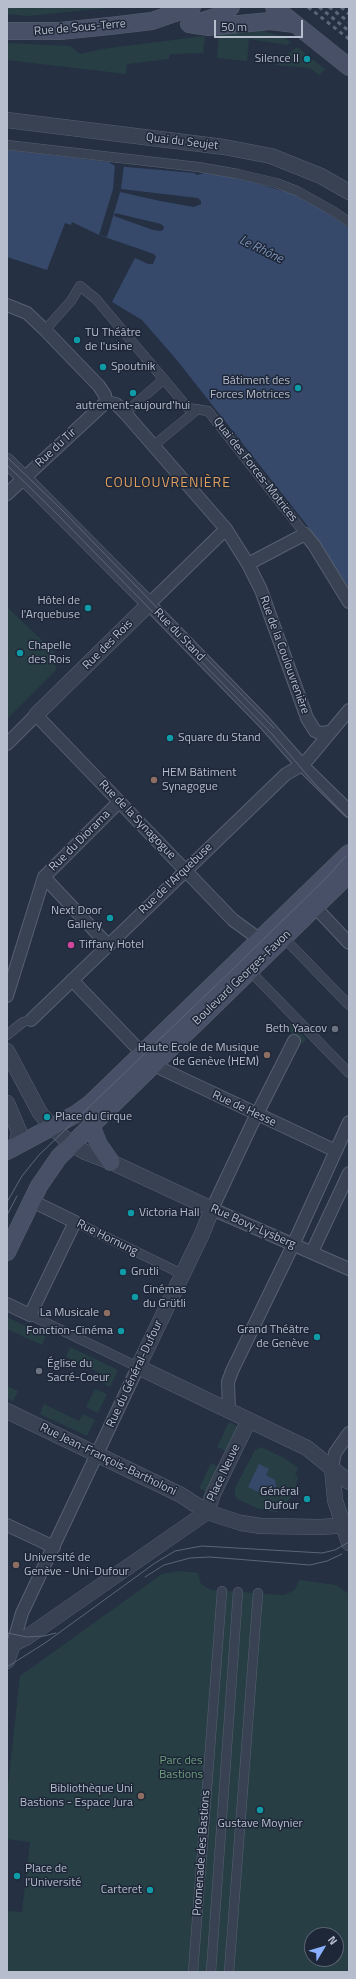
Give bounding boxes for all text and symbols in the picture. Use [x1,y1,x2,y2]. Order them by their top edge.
scale bar [216,12,305,38]
street label: Rue de Sous-Terre [33,17,127,39]
text: 50 m [221,17,247,36]
place label: Silence II [255,52,299,66]
marker: Silence II [302,54,312,64]
street label: Quai du Seujet [145,130,219,154]
water label: Le Rhône [236,233,286,267]
place label: TU Théâtre de l'usine [85,326,141,354]
marker: TU Théâtre de l'usine [72,335,82,345]
place label: Spoutnik [111,360,156,374]
marker: Spoutnik [98,362,108,372]
place label: Bâtiment des Forces Motrices [210,374,290,402]
marker: Bâtiment des Forces Motrices [293,383,303,393]
marker: autrement-aujourd'hui [128,388,138,398]
place label: autrement-aujourd'hui [76,399,190,413]
street label: Quai des Forces-Motrices [210,415,300,525]
street label: Rue du Tir [32,425,80,471]
district label: COULOUVRENIÈRE [105,476,231,492]
place label: Hôtel de l'Arquebuse [21,594,80,622]
street label: Rue de la Coulouvrenière [256,594,312,716]
marker: Hôtel de l'Arquebuse [83,603,93,613]
street label: Rue du Stand [150,606,208,664]
street label: Rue des Rois [80,617,136,673]
place label: Chapelle des Rois [28,639,71,667]
marker: Chapelle des Rois [15,648,25,658]
place label: Square du Stand [178,731,261,745]
marker: Square du Stand [165,733,175,743]
place label: HEM Bâtiment Synagogue [162,766,236,794]
marker: HEM Bâtiment Synagogue [149,775,159,785]
street label: Rue de la Synagogue [95,777,179,863]
street label: Rue du Diorama [46,807,114,875]
street label: Rue de l'Arquebuse [136,840,216,918]
place label: Next Door Gallery [51,904,102,932]
marker: Next Door Gallery [105,913,115,923]
street label: Boulevard Georges-Favon [190,927,294,1029]
place label: Tiffany Hotel [79,938,144,952]
marker: Tiffany Hotel [66,940,76,950]
place label: Beth Yaacov [265,1022,327,1036]
marker: Beth Yaacov [330,1024,340,1034]
place label: Haute Ecole de Musique de Genève (HEM) [138,1041,259,1069]
marker: Haute Ecole de Musique de Genève (HEM) [262,1050,272,1060]
street label: Rue de Hesse [210,1088,278,1130]
place label: Place du Cirque [55,1110,132,1124]
marker: Place du Cirque [42,1112,52,1122]
street label: Rue Bovy-Lysberg [208,1202,298,1252]
place label: Victoria Hall [139,1206,199,1220]
marker: Victoria Hall [126,1208,136,1218]
street label: Rue Hornung [74,1217,140,1259]
place label: Grutli [131,1265,159,1279]
marker: Grutli [118,1267,128,1277]
place label: Cinémas du Grütli [143,1283,186,1311]
marker: Cinémas du Grütli [130,1292,140,1302]
place label: La Musicale [40,1306,99,1320]
marker: La Musicale [102,1308,112,1318]
street label: Rue du Général-Dufour [104,1318,166,1430]
place label: Grand Théâtre de Genève [237,1323,309,1351]
place label: Fonction-Cinéma [26,1324,113,1338]
marker: Fonction-Cinéma [116,1326,126,1336]
marker: Grand Théâtre de Genève [312,1332,322,1342]
place label: Église du Sacré-Coeur [47,1357,109,1385]
marker: Église du Sacré-Coeur [34,1366,44,1376]
street label: Rue Jean-François-Bartholoni [38,1421,178,1499]
street label: Place Neuve [204,1442,244,1504]
place label: Général Dufour [260,1485,299,1513]
marker: Général Dufour [302,1494,312,1504]
place label: Université de Genève - Uni-Dufour [24,1551,129,1579]
marker: Université de Genève - Uni-Dufour [11,1560,21,1570]
park label: Parc des Bastions [159,1754,203,1782]
place label: Bibliothèque Uni Bastions - Espace Jura [20,1782,133,1810]
street label: Promenade des Bastions [190,1790,214,1916]
marker: Bibliothèque Uni Bastions - Espace Jura [136,1791,146,1801]
marker: Gustave Moynier [255,1805,265,1815]
place label: Gustave Moynier [217,1817,303,1831]
place label: Place de l'Université [25,1862,81,1890]
marker: Place de l'Université [12,1871,22,1881]
place label: Carteret [101,1883,142,1897]
marker: Carteret [145,1885,155,1895]
north arrow [304,1927,344,1967]
text: N [324,1932,341,1948]

